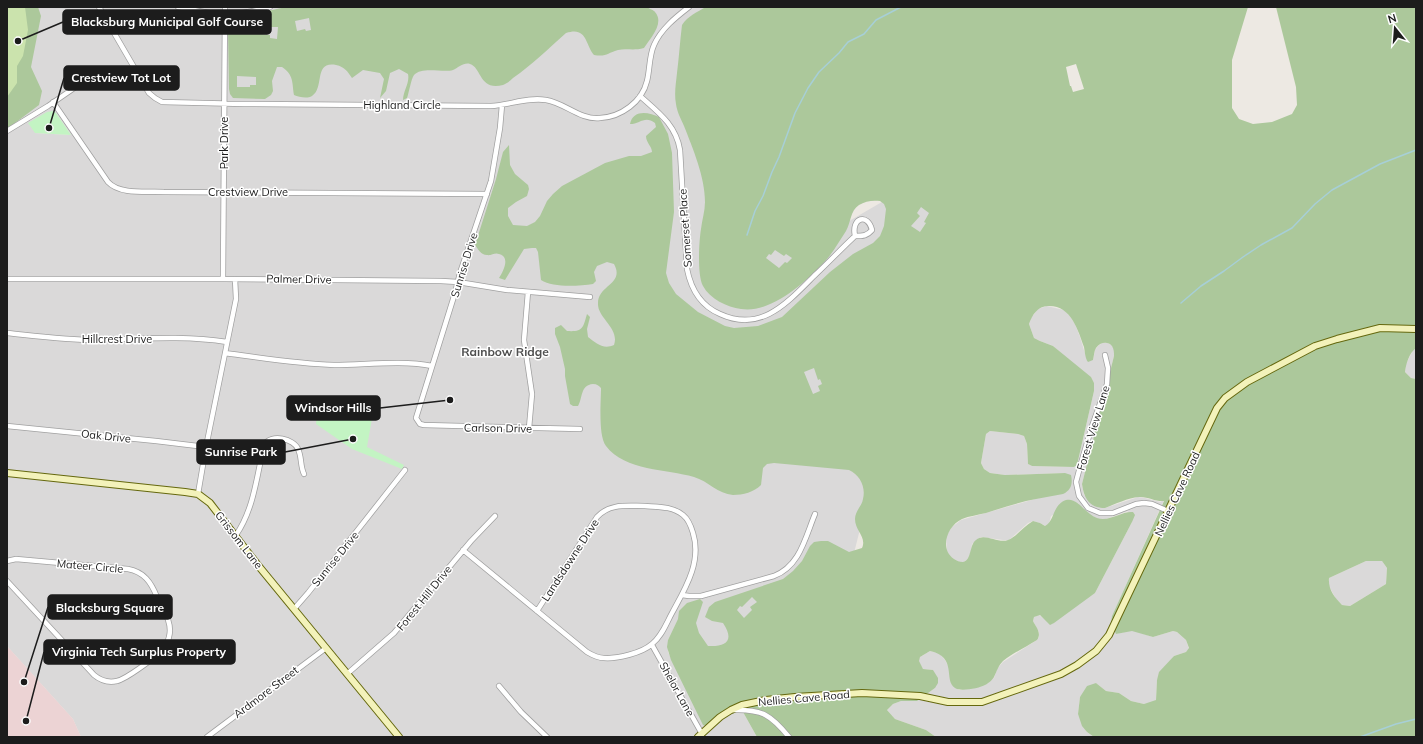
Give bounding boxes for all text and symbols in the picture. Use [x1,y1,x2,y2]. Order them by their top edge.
north arrow [1375,8,1415,48]
callout: Blacksburg Municipal Golf Course [63,10,271,34]
text: N [1386,11,1398,26]
text: Blacksburg Municipal Golf Course [71,14,263,29]
callout: Crestview Tot Lot [64,66,179,90]
text: Crestview Tot Lot [71,70,171,85]
street label: Highland Circle [363,98,441,112]
street label: Park Drive [217,117,231,169]
street label: Crestview Drive [208,185,288,199]
street label: Somerset Place [675,188,695,268]
street label: Sunrise Drive [447,231,481,299]
street label: Palmer Drive [266,271,332,287]
street label: Hillcrest Drive [82,332,152,346]
district label: Rainbow Ridge [461,344,549,359]
street label: Forest View Lane [1073,384,1113,472]
callout: Windsor Hills [287,396,380,420]
text: Windsor Hills [294,400,372,415]
street label: Carlson Drive [464,420,532,436]
street label: Oak Drive [80,426,132,446]
callout: Sunrise Park [197,440,285,464]
text: Sunrise Park [205,444,278,459]
street label: Nellies Cave Road [1151,449,1203,539]
street label: Grissom Lane [212,508,266,572]
street label: Landsdowne Drive [538,516,602,604]
street label: Sunrise Drive [308,528,362,589]
street label: Mateer Circle [56,556,124,576]
street label: Forest Hill Drive [393,562,455,633]
callout: Blacksburg Square [48,595,172,619]
text: Blacksburg Square [56,600,165,615]
callout: Virginia Tech Surplus Property [44,640,235,664]
text: Virginia Tech Surplus Property [51,644,227,659]
street label: Shelor Lane [656,659,698,719]
street label: Ardmore Street [231,663,301,721]
street label: Nellies Cave Road [758,687,850,709]

